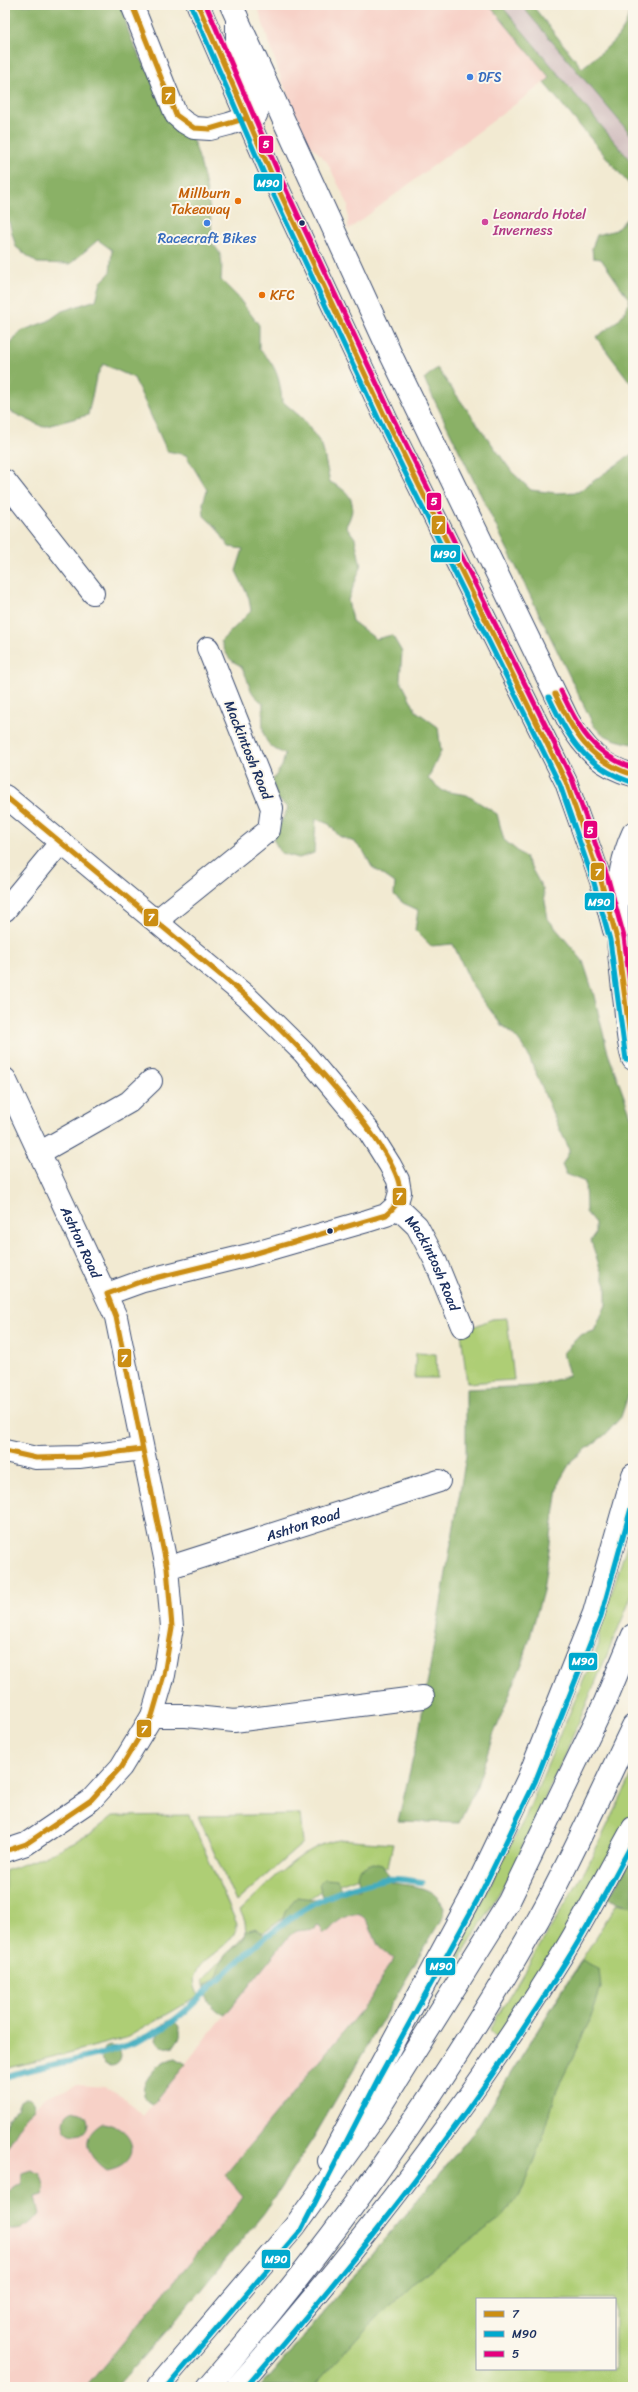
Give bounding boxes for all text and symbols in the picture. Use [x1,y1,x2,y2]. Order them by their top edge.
place label: DFS [478,65,502,90]
marker: DFS [465,72,475,82]
line badge: 7 [161,86,176,105]
text: 7 [165,87,173,106]
line badge: 5 [258,135,274,154]
text: 5 [263,135,270,154]
line badge: M90 [253,173,283,192]
text: M90 [256,174,279,193]
place label: Millburn Takeaway [171,181,231,222]
marker: Millburn Takeaway [233,196,243,206]
place label: Leonardo Hotel Inverness [492,202,587,243]
marker: Leonardo Hotel Inverness [480,217,490,227]
marker: Racecraft Bikes [202,218,212,228]
unlabelled marker [297,218,307,228]
place label: Racecraft Bikes [158,226,257,251]
place label: KFC [270,283,295,308]
marker: KFC [257,290,267,300]
line badge: 5 [426,492,442,511]
text: 5 [431,492,438,511]
line badge: 7 [431,515,446,535]
text: 7 [436,516,444,535]
line badge: M90 [430,544,461,563]
text: M90 [433,545,456,564]
street label: Mackintosh Road [217,697,280,805]
line badge: 5 [583,820,598,839]
text: 5 [587,821,594,840]
line badge: 7 [590,862,605,881]
text: 7 [595,863,603,882]
line badge: M90 [584,892,615,911]
text: M90 [587,893,610,912]
line badge: 7 [143,908,159,927]
text: 7 [148,908,156,927]
line badge: 7 [392,1187,407,1206]
text: 7 [396,1187,404,1206]
street label: Ashton Road [53,1201,109,1284]
street label: Mackintosh Road [399,1208,468,1316]
unlabelled marker [325,1226,335,1236]
line badge: 7 [117,1348,132,1368]
text: 7 [121,1349,129,1368]
street label: Ashton Road [262,1500,345,1548]
line badge: M90 [568,1652,598,1671]
text: M90 [571,1652,594,1671]
line badge: 7 [136,1719,152,1738]
text: 7 [141,1720,149,1739]
line badge: M90 [425,1957,456,1976]
text: M90 [429,1957,452,1976]
line badge: M90 [261,2249,291,2269]
text: M90 [264,2250,287,2269]
legend [476,2298,616,2370]
text: 7 [512,2303,520,2325]
text: M90 [512,2323,537,2345]
text: 5 [512,2343,519,2365]

